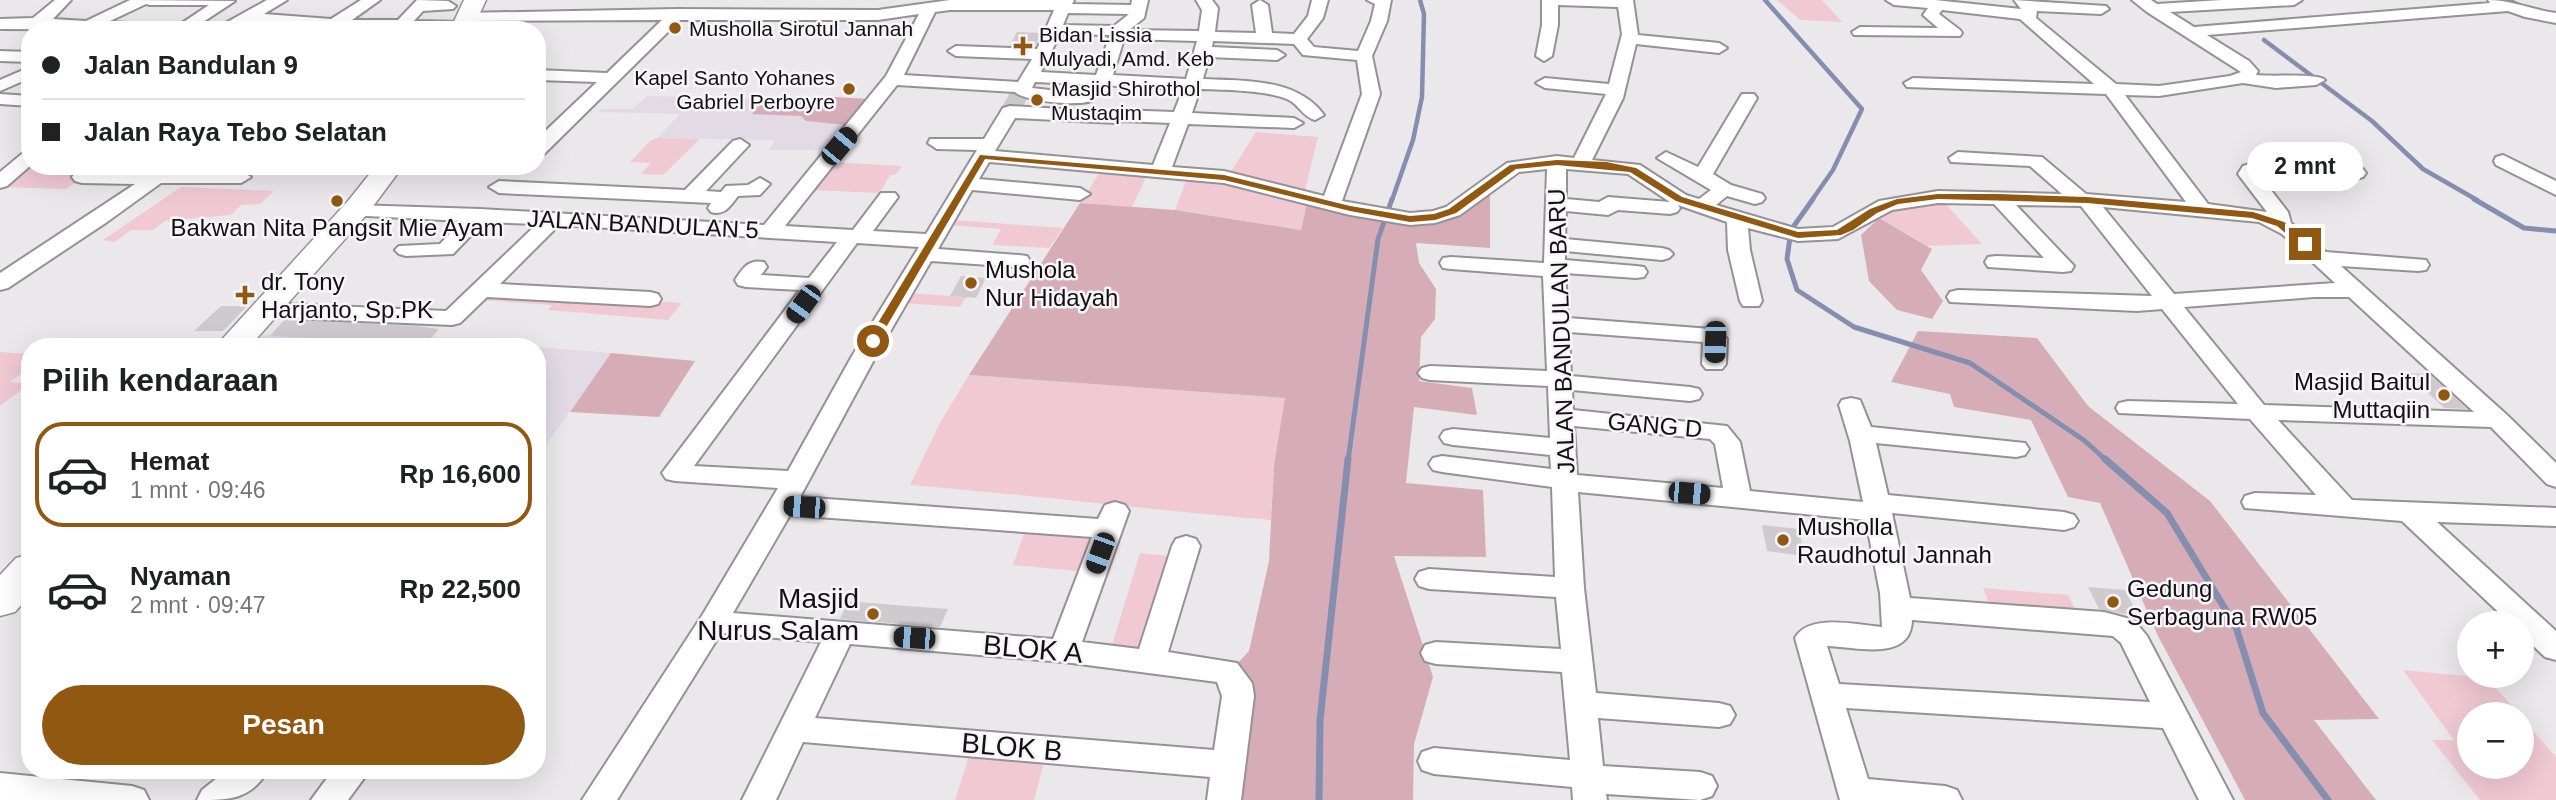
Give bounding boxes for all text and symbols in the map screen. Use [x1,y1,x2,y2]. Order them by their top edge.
place label: Musholla Sirotul Jannah [689,17,913,40]
marker: Musholla Sirotul Jannah [667,20,683,36]
place label: Bidan Lissia Mulyadi, Amd. Keb [1039,23,1214,70]
marker: Bidan Lissia Mulyadi, Amd. Keb [1013,36,1033,56]
text: Jalan Bandulan 9 [84,50,298,80]
place label: Kapel Santo Yohanes Gabriel Perboyre [634,66,835,113]
place label: Masjid Shirothol Mustaqim [1051,77,1200,124]
marker: Kapel Santo Yohanes Gabriel Perboyre [841,81,857,97]
marker: Masjid Shirothol Mustaqim [1029,92,1045,108]
text: Jalan Raya Tebo Selatan [84,117,387,147]
car [818,123,861,169]
callout: 2 mnt [2247,142,2363,191]
text: 2 mnt [2274,153,2336,179]
street label: JALAN BANDULAN BARU [1543,188,1579,474]
marker: Bakwan Nita Pangsit Mie Ayam [329,193,345,209]
street label: JALAN BANDULAN 5 [526,204,760,244]
place label: Bakwan Nita Pangsit Mie Ayam [170,214,504,241]
route end [2289,228,2321,260]
place label: Mushola Nur Hidayah [985,256,1118,311]
place label: dr. Tony Harjanto, Sp.PK [261,268,433,323]
marker: Mushola Nur Hidayah [963,275,979,291]
car [783,281,824,327]
marker: dr. Tony Harjanto, Sp.PK [235,285,255,305]
car [1704,321,1727,363]
route start [857,325,889,357]
text: Pilih kendaraan [42,362,279,398]
place label: Masjid Baitul Muttaqiin [2294,368,2430,423]
marker: Masjid Baitul Muttaqiin [2436,387,2452,403]
street label: GANG D [1607,407,1703,443]
icon: car [46,443,109,506]
text: Hemat [130,446,209,476]
text: Rp 16,600 [400,459,521,489]
text: 1 mnt · 09:46 [130,477,266,503]
car [1668,481,1711,505]
car [783,495,826,519]
place label: Musholla Raudhotul Jannah [1797,513,1992,568]
car [1083,530,1118,576]
marker: Musholla Raudhotul Jannah [1775,532,1791,548]
icon: car [46,558,109,621]
text: Nyaman [130,561,231,591]
text: Rp 22,500 [400,574,521,604]
place label: Gedung Serbaguna RW05 [2127,575,2317,630]
place label: Masjid Nurus Salam [697,583,859,646]
text: 2 mnt · 09:47 [130,592,266,618]
marker: Gedung Serbaguna RW05 [2105,594,2121,610]
marker: Masjid Nurus Salam [865,606,881,622]
map controls [2457,611,2534,779]
button: + [2457,611,2534,688]
car [893,626,936,650]
street label: BLOK A [982,629,1084,669]
button: Pesan [42,685,525,765]
button: − [2457,702,2534,779]
street label: BLOK B [960,727,1064,767]

